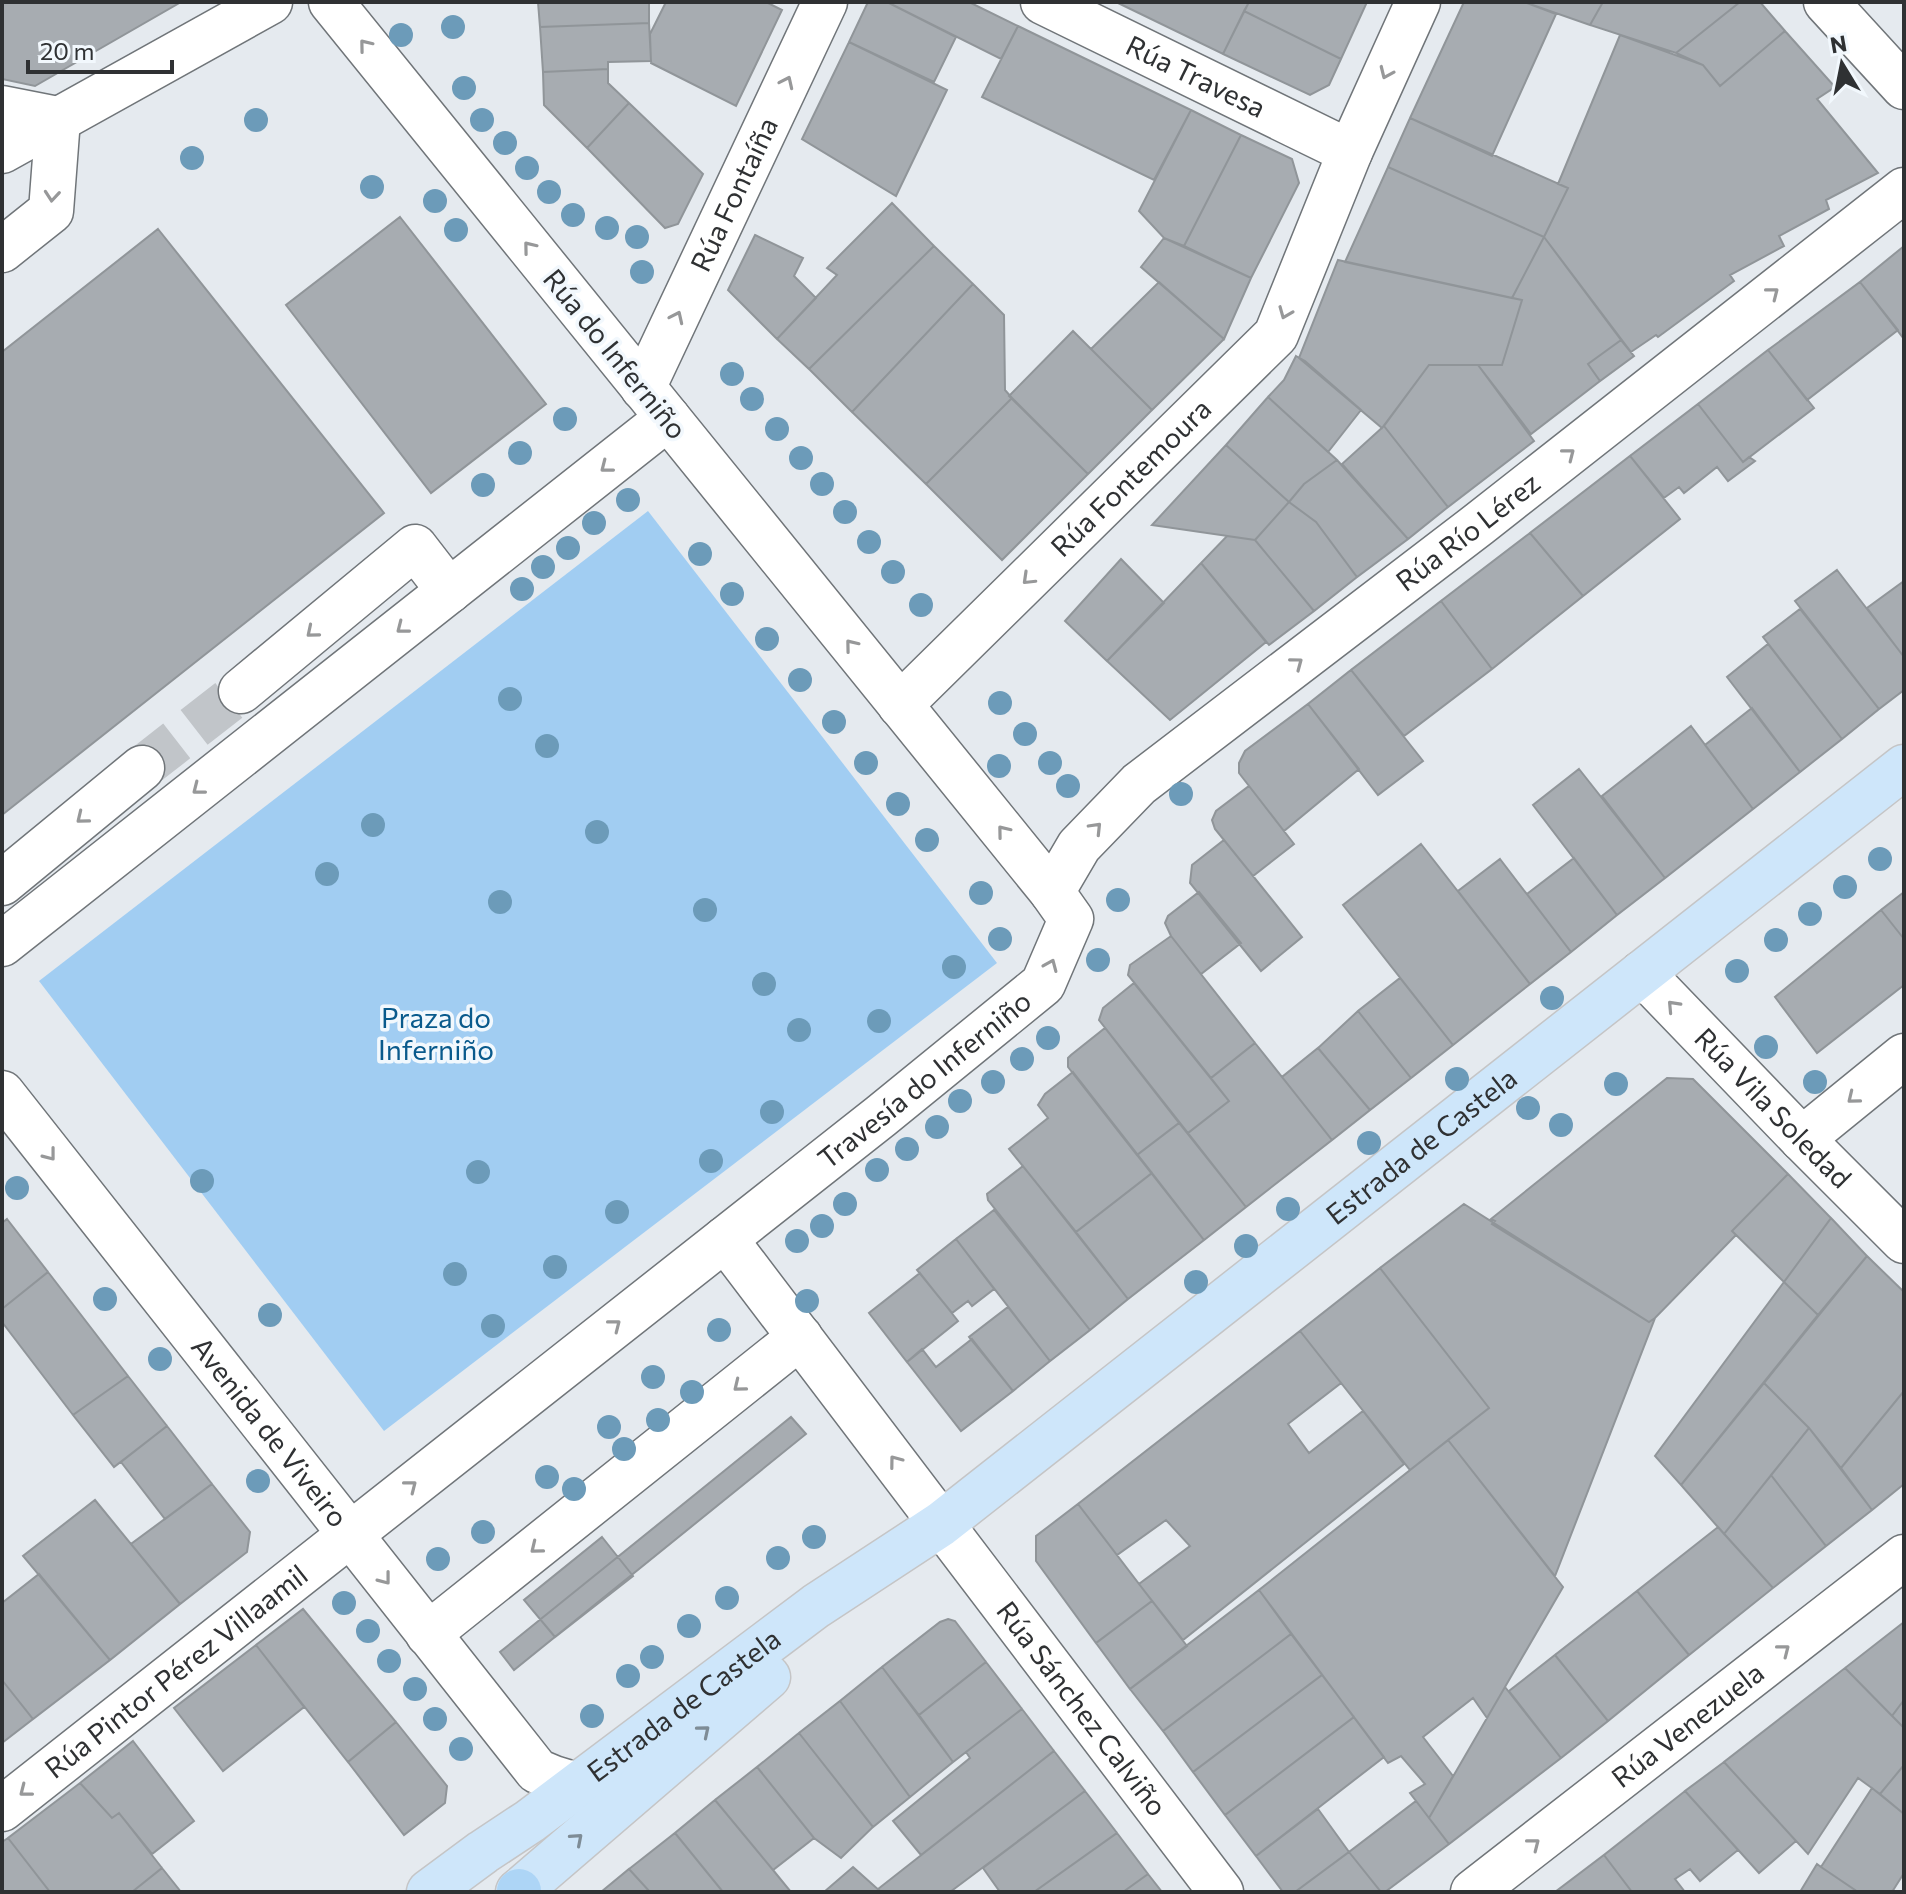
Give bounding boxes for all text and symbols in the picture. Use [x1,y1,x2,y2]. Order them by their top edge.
scale bar [28,24,172,74]
north arrow [1802,24,1882,104]
street label: Rúa Travesa [1121,27,1272,124]
text: N [1828,29,1849,59]
text: 20 m [40,36,94,65]
one-way arrow [361,39,375,54]
one-way arrow [1380,65,1396,79]
one-way arrow [777,76,793,90]
street label: Rúa Fontaíña [682,111,784,277]
one-way arrow [44,190,61,203]
one-way arrow [524,242,539,256]
street label: Rúa do Inferniño [537,262,695,445]
one-way arrow [1764,288,1779,302]
one-way arrow [1278,305,1295,319]
one-way arrow [667,311,683,326]
street label: Rúa Fontemoura [1043,391,1217,563]
one-way arrow [1560,449,1575,463]
one-way arrow [600,457,615,471]
street label: Rúa Río Lérez [1389,465,1546,597]
one-way arrow [1023,569,1037,584]
one-way arrow [397,618,411,633]
one-way arrow [306,622,321,637]
one-way arrow [846,640,861,654]
one-way arrow [1288,659,1303,673]
one-way arrow [193,779,207,794]
one-way arrow [76,808,91,823]
one-way arrow [1087,823,1102,837]
one-way arrow [998,826,1013,841]
one-way arrow [1042,958,1058,973]
street label: Travesía do Inferniño [811,983,1037,1175]
park label: Praza do Inferniño [378,1000,494,1066]
one-way arrow [1668,1000,1682,1015]
street label: Rúa Vila Soledad [1688,1020,1859,1194]
street label: Estrada de Castela [1319,1060,1523,1231]
one-way arrow [1847,1088,1862,1102]
one-way arrow [41,1146,55,1161]
one-way arrow [606,1320,620,1335]
street label: Avenida de Viveiro [185,1330,356,1533]
one-way arrow [733,1376,748,1390]
one-way arrow [891,1455,905,1470]
one-way arrow [402,1481,416,1496]
one-way arrow [531,1538,545,1553]
street label: Rúa Pintor Pérez Villaamil [38,1557,314,1785]
one-way arrow [375,1570,389,1585]
street label: Rúa Sánchez Calviño [990,1594,1175,1822]
street label: Estrada de Castela [580,1621,787,1788]
one-way arrow [1775,1646,1790,1660]
street label: Rúa Venezuela [1604,1655,1770,1794]
one-way arrow [695,1726,709,1741]
one-way arrow [19,1781,34,1795]
one-way arrow [568,1834,583,1849]
one-way arrow [1525,1840,1540,1854]

